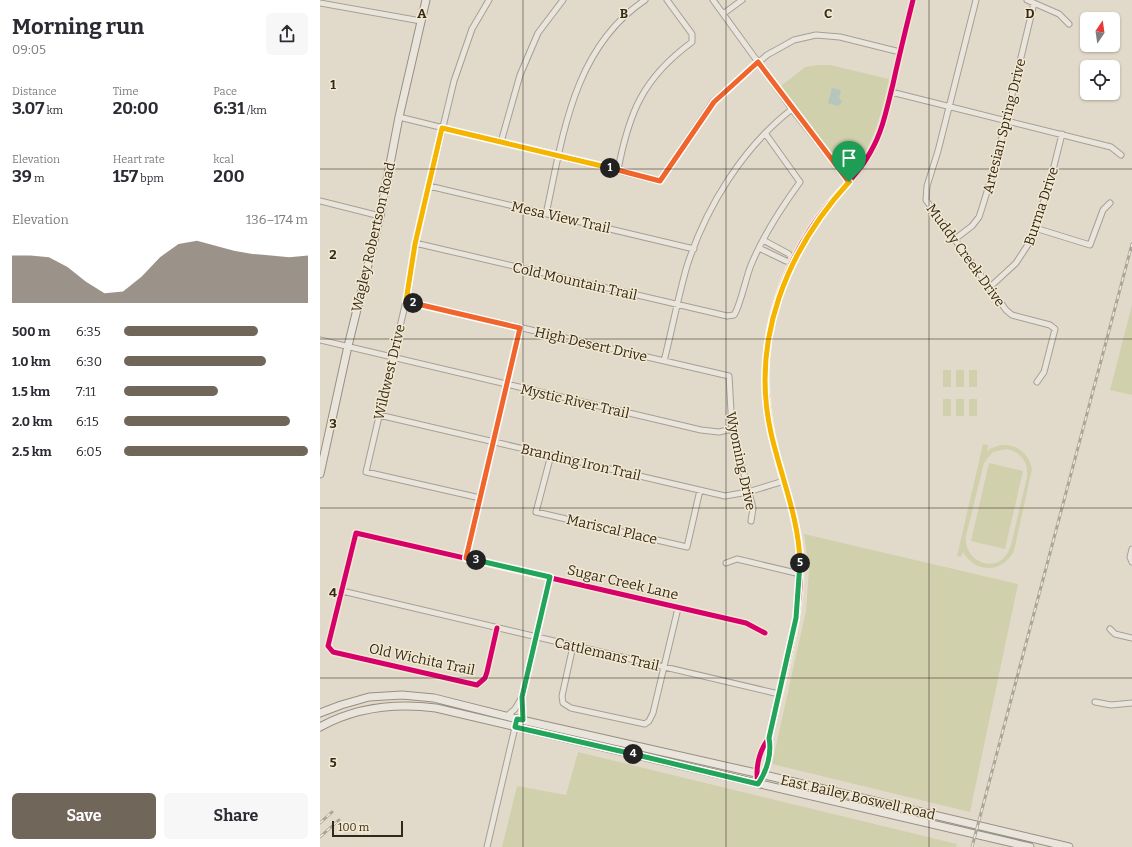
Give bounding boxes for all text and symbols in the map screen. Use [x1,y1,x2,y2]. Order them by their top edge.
text: A [417,6,427,21]
text: B [620,6,628,21]
text: C [824,6,832,21]
text: D [1025,6,1035,21]
north arrow [1080,12,1120,52]
map controls [1080,12,1120,100]
text: Morning run [12,13,144,40]
button: share [266,13,308,55]
text: 09:05 [12,42,46,57]
street label: Artesian Spring Drive [979,57,1030,196]
button: locate [1080,60,1120,100]
text: 1 [330,77,336,92]
text: Distance [12,85,57,98]
text: Time [113,85,139,98]
text: Pace [213,85,237,98]
text: 3.07 [12,98,44,119]
text: 20:00 [113,98,159,119]
text: 6:31 [213,98,244,119]
text: km [44,104,63,117]
text: /km [244,104,267,117]
pin [832,141,866,182]
icon: arrive [838,147,860,169]
text: Elevation [12,153,60,166]
text: Heart rate [113,153,165,166]
text: kcal [213,153,234,166]
pin: 1 [600,158,620,178]
street label: Wagley Robertson Road [348,161,399,314]
text: 1 [608,161,612,174]
street label: Burma Drive [1021,165,1062,248]
text: 39 [12,166,32,187]
text: 157 [113,166,138,187]
text: 200 [213,166,245,187]
text: m [32,172,45,185]
text: bpm [138,172,164,185]
street label: Mesa View Trail [510,198,612,237]
street label: Muddy Creek Drive [923,201,1009,310]
text: Elevation [12,212,69,227]
text: 136–174 m [246,212,308,227]
text: 2 [329,247,337,262]
street label: Cold Mountain Trail [511,259,639,304]
pin: 2 [403,293,423,313]
text: 2 [410,296,416,309]
street label: Wildwest Drive [370,323,409,422]
street label: High Desert Drive [533,323,649,366]
text: 500 m [12,324,50,339]
text: 6:35 [76,324,101,339]
text: 1.0 km [12,354,51,369]
text: 6:30 [76,354,102,369]
street label: Mystic River Trail [519,381,631,422]
text: 1.5 km [12,384,50,399]
text: 7:11 [76,384,96,399]
street label: Wyoming Drive [722,410,759,512]
text: 2.0 km [12,414,52,429]
text: 6:15 [76,414,99,429]
text: 3 [329,416,337,431]
street label: Branding Iron Trail [519,440,643,485]
text: 2.5 km [12,444,52,459]
text: 6:05 [76,444,102,459]
street label: Mariscal Place [565,511,659,548]
pin: 3 [466,550,486,570]
text: 3 [473,553,479,566]
pin: 5 [790,553,810,573]
text: 5 [797,556,803,569]
street label: Sugar Creek Lane [566,561,680,604]
text: 4 [329,585,337,600]
street label: Cattlemans Trail [553,634,661,675]
street label: Old Wichita Trail [367,640,476,679]
pin: 4 [623,744,643,764]
text: 4 [630,747,636,760]
text: 5 [329,755,337,770]
street label: East Bailey Boswell Road [779,771,937,824]
button: Save [12,793,156,839]
button: Share [164,793,308,839]
scale bar [332,819,403,838]
text: 100 m [338,821,369,834]

